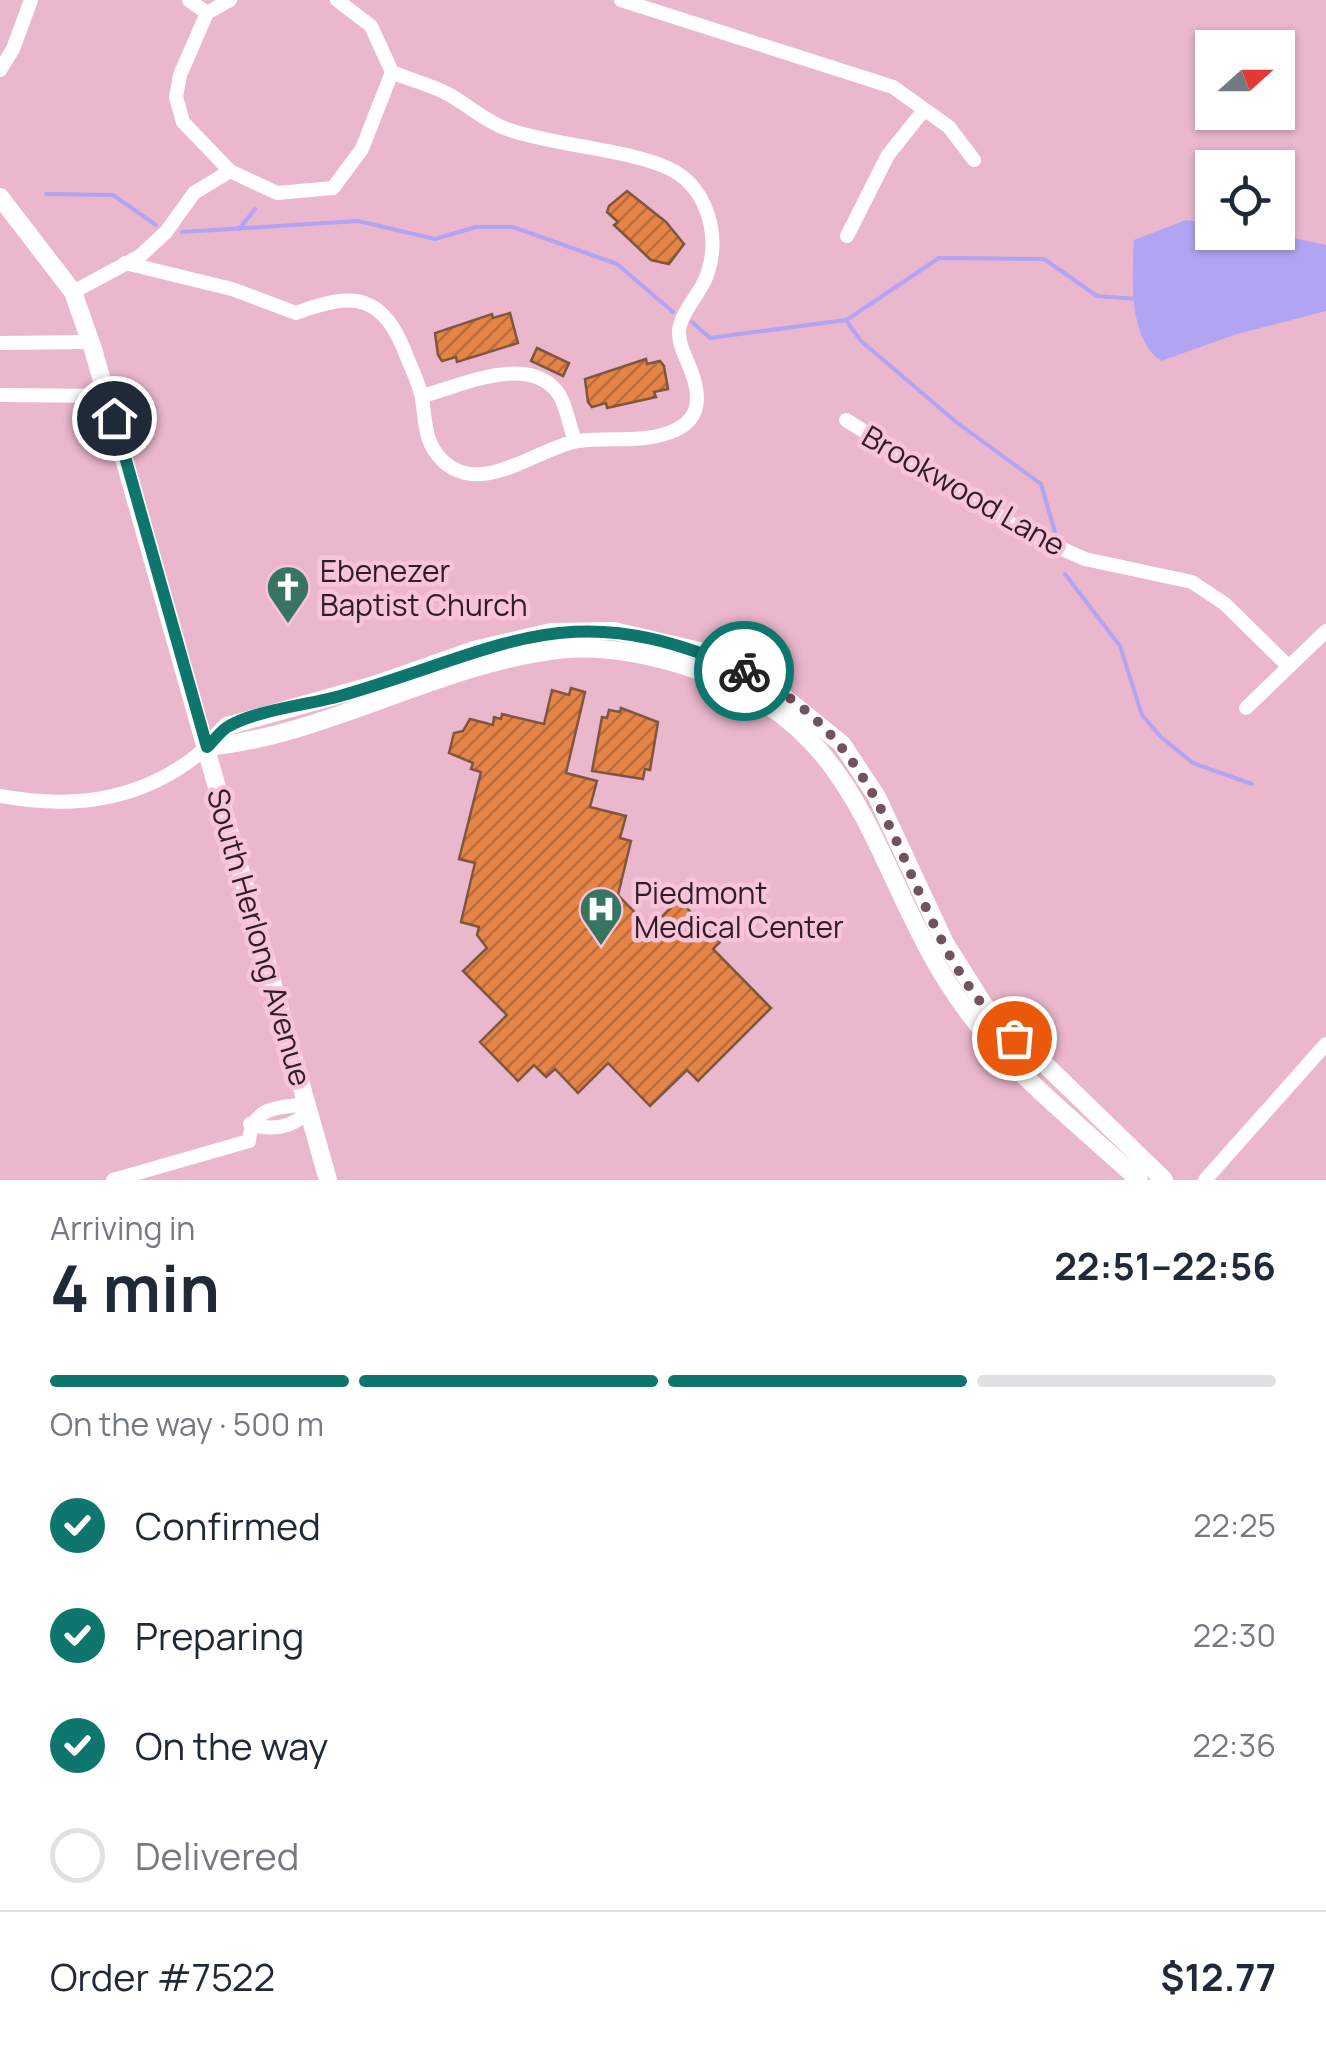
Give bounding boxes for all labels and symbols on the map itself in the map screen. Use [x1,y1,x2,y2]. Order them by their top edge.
north arrow [1195,30,1295,130]
pin [72,376,157,461]
street label: Brookwood Lane [855,415,1073,565]
place label: Ebenezer Baptist Church [320,550,528,625]
church icon: Ebenezer Baptist Church [265,564,311,625]
courier [694,621,794,721]
street label: South Herlong Avenue [198,783,322,1091]
place label: Piedmont Medical Center [634,872,844,947]
hospital icon: Piedmont Medical Center [578,886,624,947]
pin [972,996,1057,1081]

